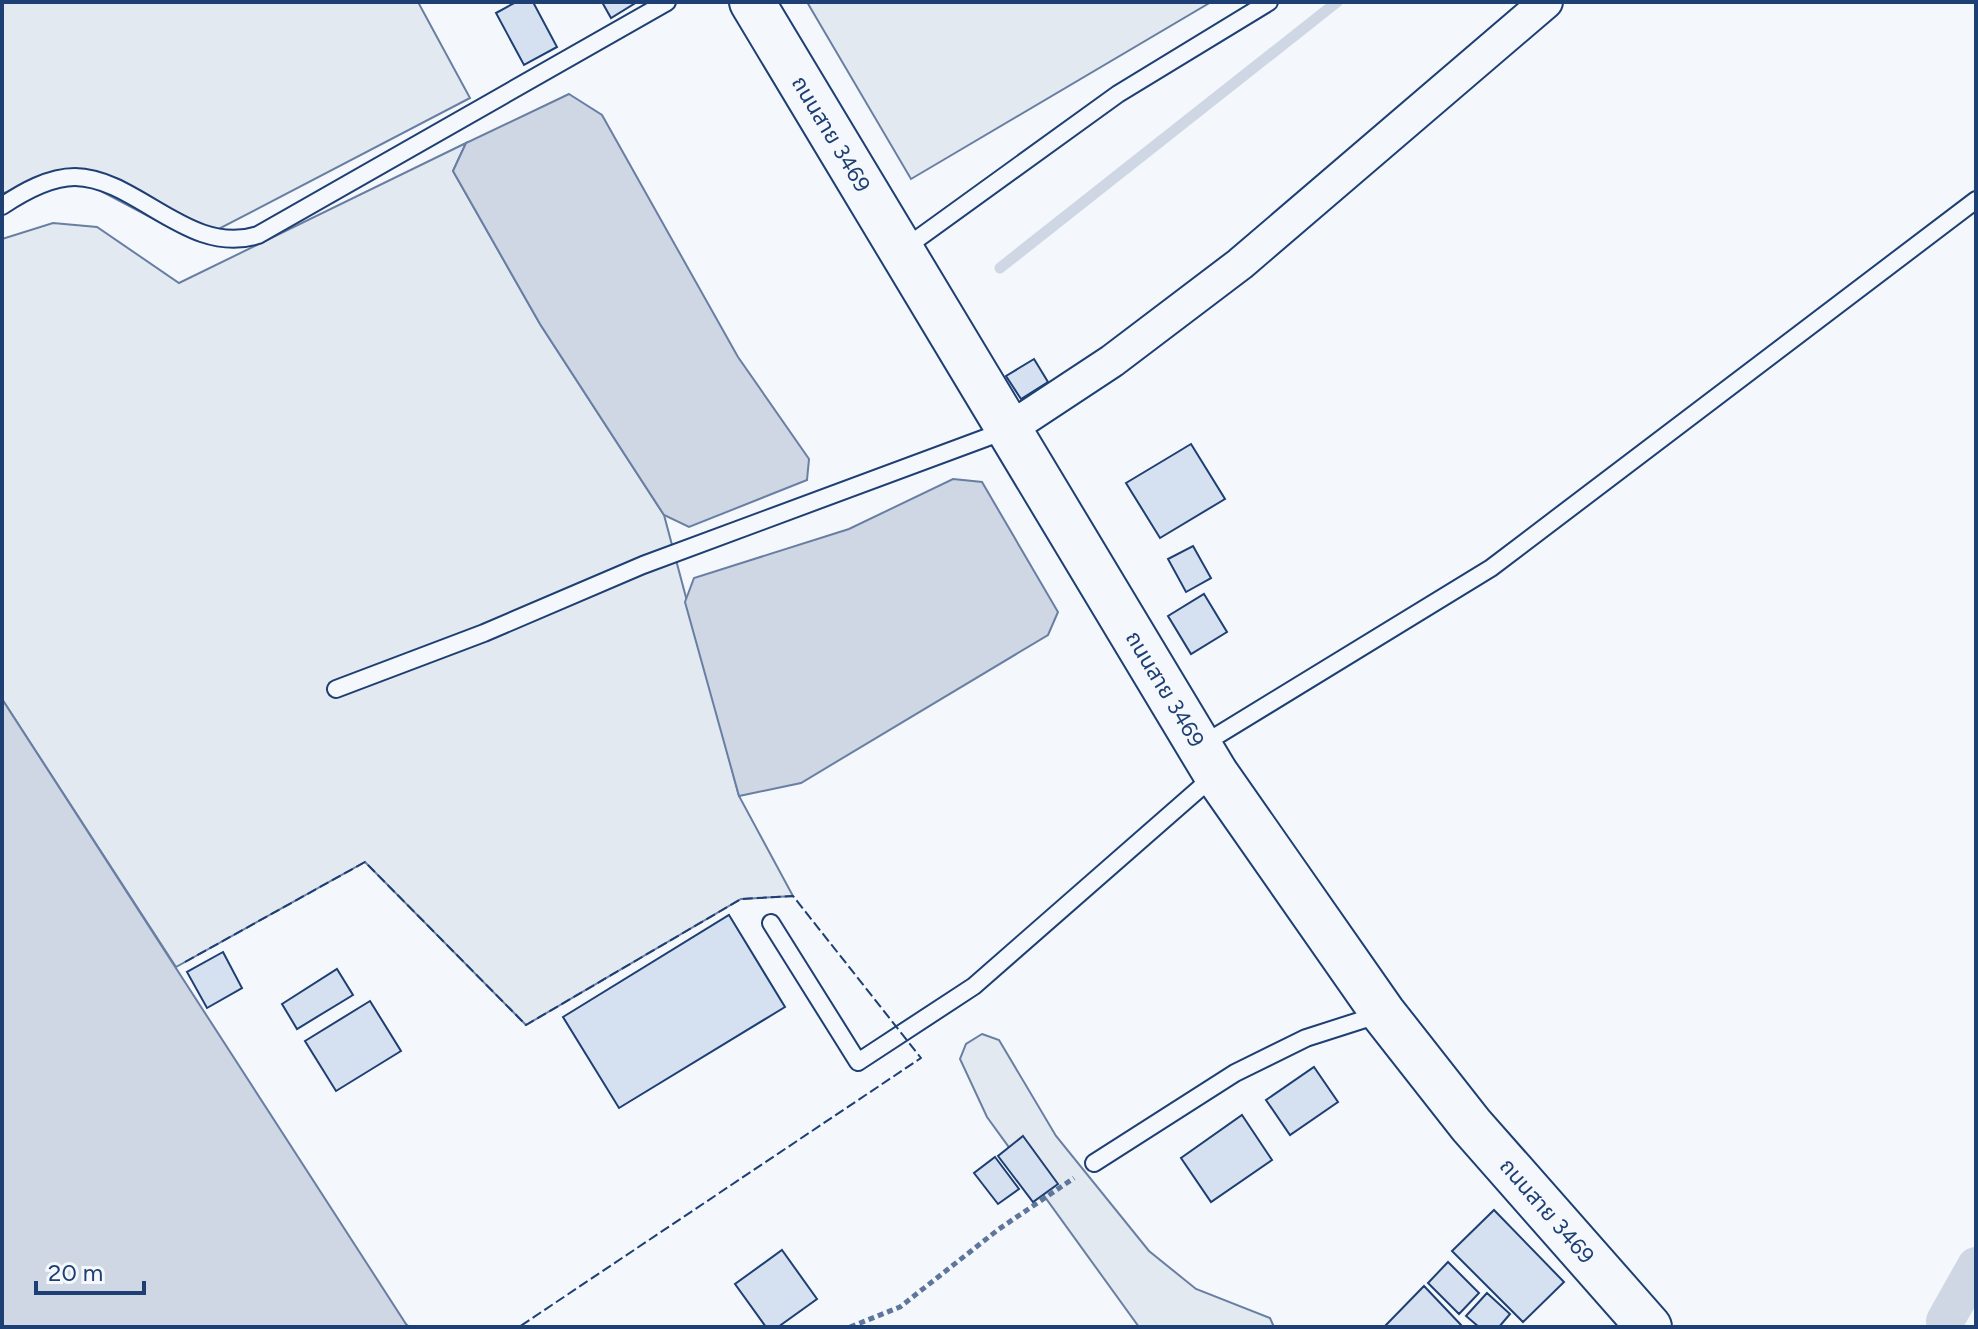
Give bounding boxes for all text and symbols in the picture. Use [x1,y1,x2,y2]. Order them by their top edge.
street label: ถนนสาย 3469 [786,71,876,197]
street label: ถนนสาย 3469 [1120,626,1210,752]
street label: ถนนสาย 3469 [1494,1153,1600,1269]
scale bar [36,1245,144,1295]
text: 20 m [48,1258,103,1287]

